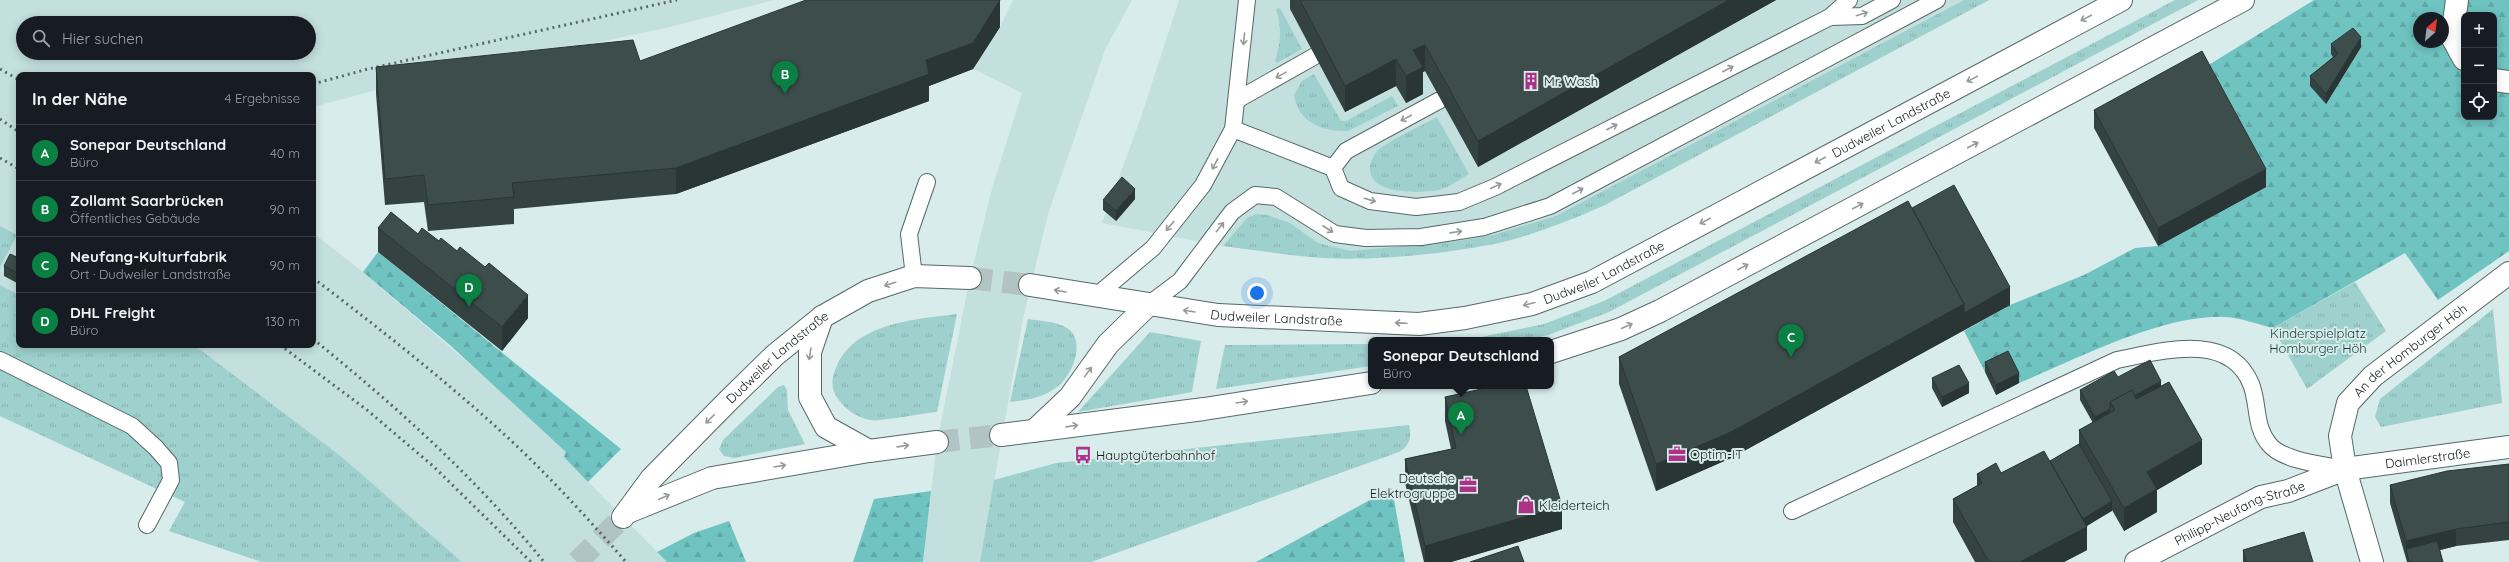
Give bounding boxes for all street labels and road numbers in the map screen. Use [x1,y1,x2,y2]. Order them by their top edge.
street label: Dudweiler Landstraße [1829,85,1953,161]
street label: Dudweiler Landstraße [1541,237,1667,307]
street label: An der Homburger Höh [2350,300,2470,400]
street label: Dudweiler Landstraße [1209,306,1343,329]
street label: Dudweiler Landstraße [722,307,831,407]
street label: Daimlerstraße [2384,444,2471,472]
street label: Philipp-Neufang-Straße [2171,477,2307,549]

